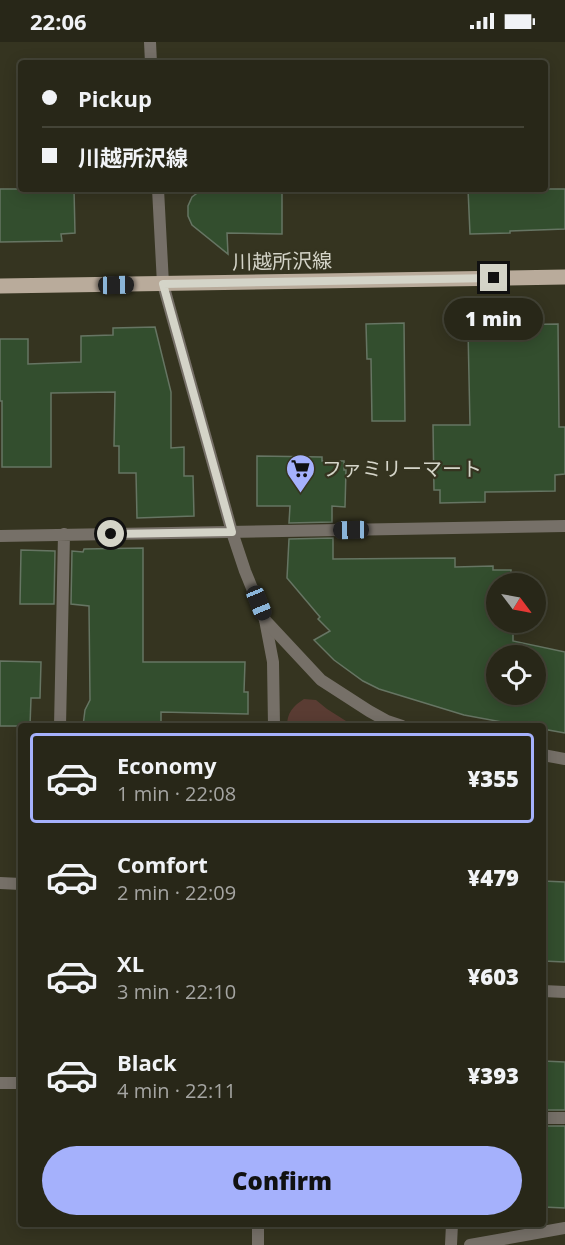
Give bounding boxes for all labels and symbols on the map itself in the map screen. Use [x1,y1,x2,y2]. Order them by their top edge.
street label: 川越所沢線 [232,247,332,275]
route end [480,264,507,291]
car [98,276,134,294]
callout: 1 min [444,299,544,341]
supermarket icon: ファミリーマート [285,452,317,494]
place label: ファミリーマート [322,455,482,482]
route start [97,520,124,547]
car [333,521,369,539]
north arrow [486,573,546,633]
car [244,583,274,623]

